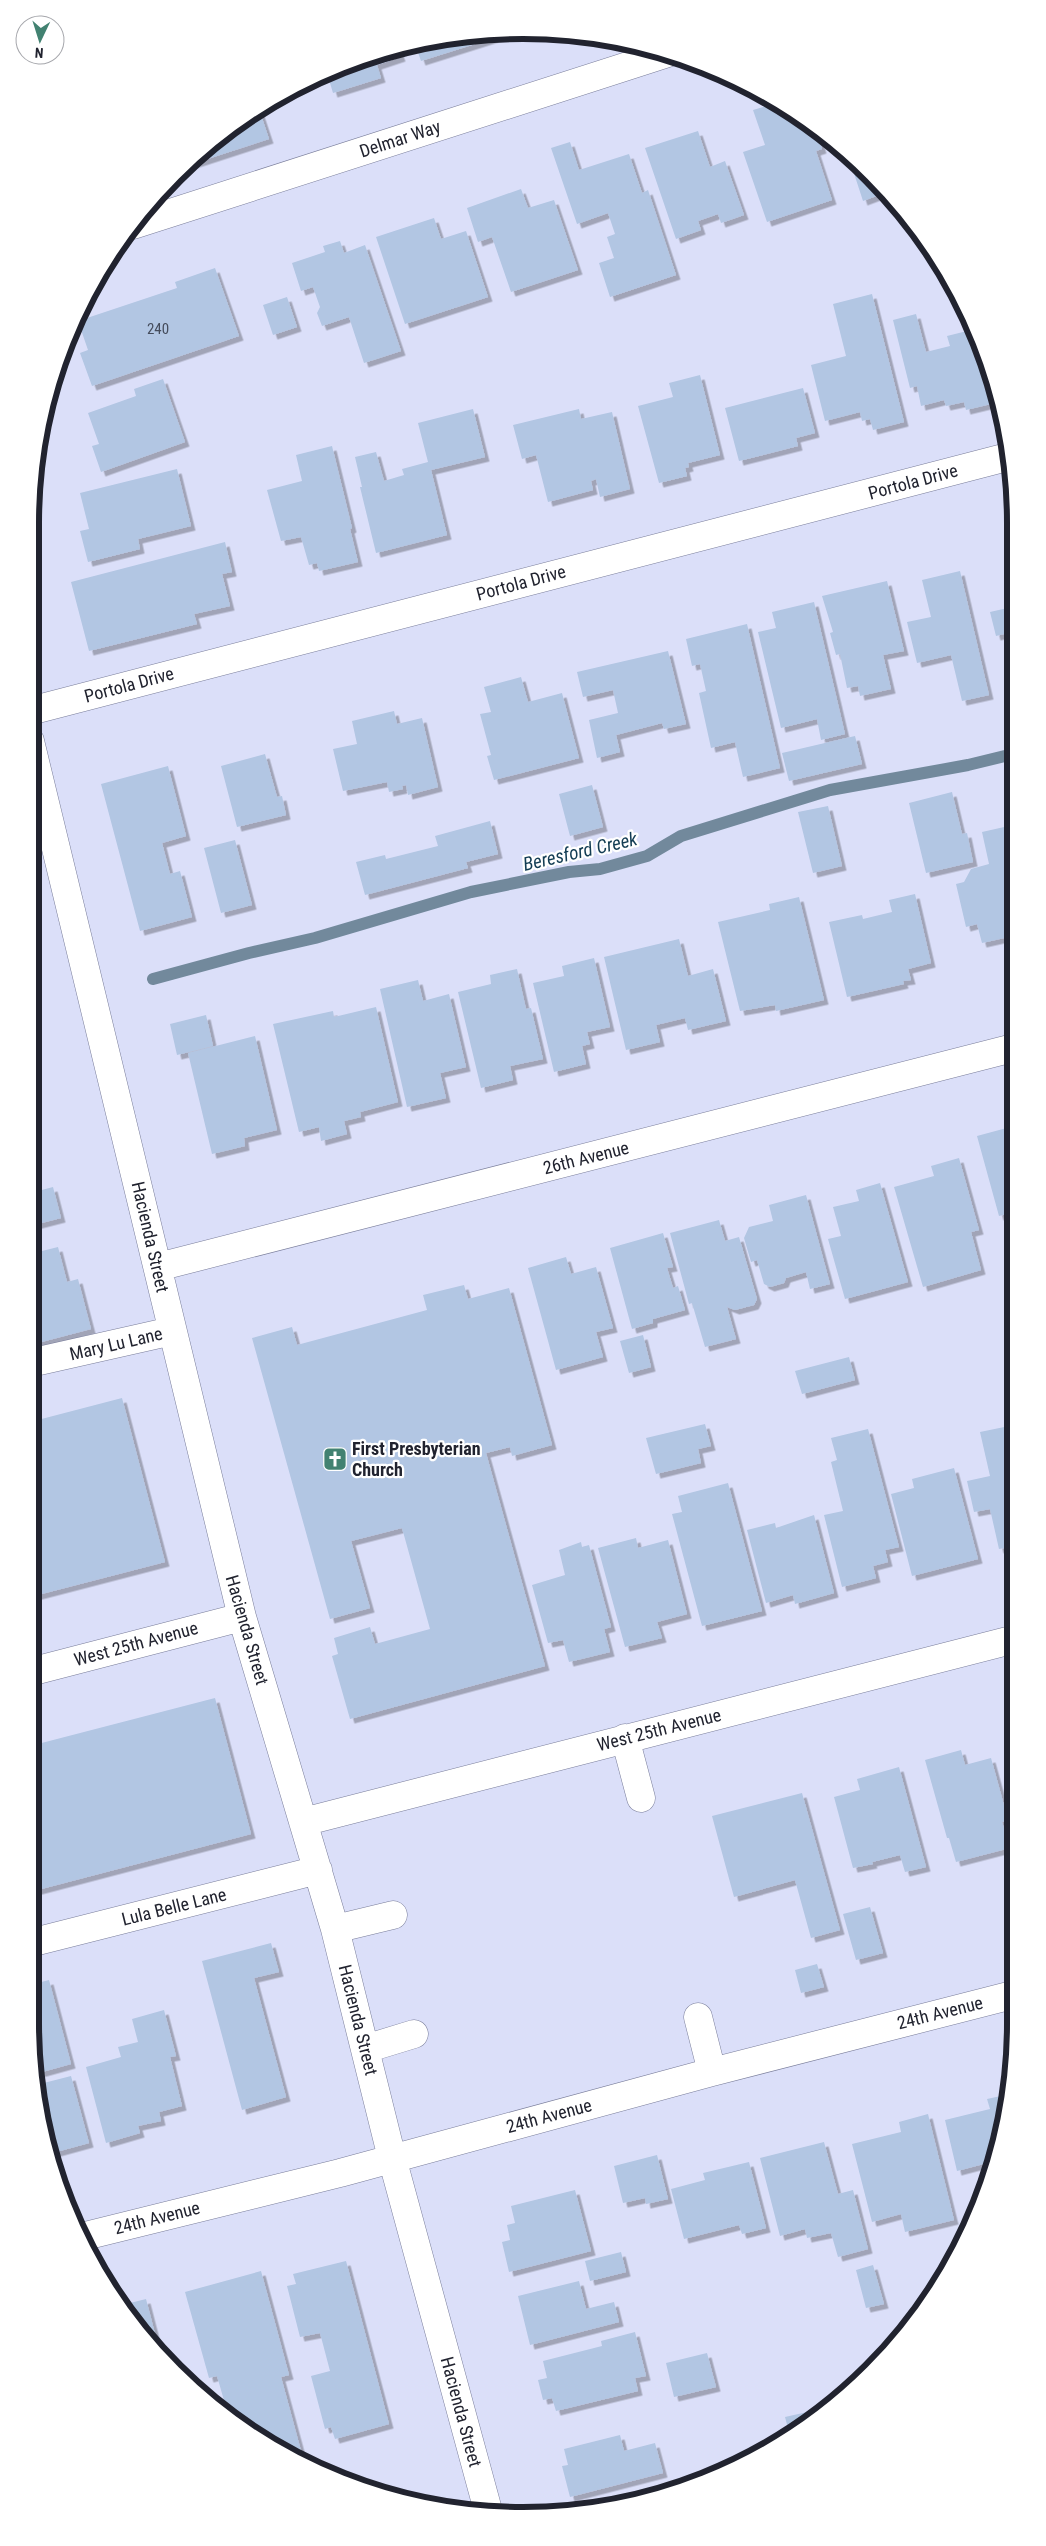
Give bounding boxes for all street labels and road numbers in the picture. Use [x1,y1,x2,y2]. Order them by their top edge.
street label: Delmar Way [357,115,444,161]
street label: Portola Drive [866,459,960,504]
street label: Portola Drive [474,560,568,605]
street label: Portola Drive [82,662,176,707]
street label: 26th Avenue [541,1137,631,1178]
street label: Hacienda Street [128,1179,173,1294]
street label: Mary Lu Lane [67,1323,164,1364]
street label: Hacienda Street [222,1573,273,1687]
street label: West 25th Avenue [72,1617,200,1670]
street label: West 25th Avenue [595,1704,723,1755]
street label: Lula Belle Lane [119,1883,228,1930]
street label: Hacienda Street [335,1962,382,2077]
street label: 24th Avenue [895,1992,985,2033]
street label: 24th Avenue [504,2094,594,2137]
street label: 24th Avenue [112,2197,202,2238]
street label: Hacienda Street [437,2354,486,2469]

